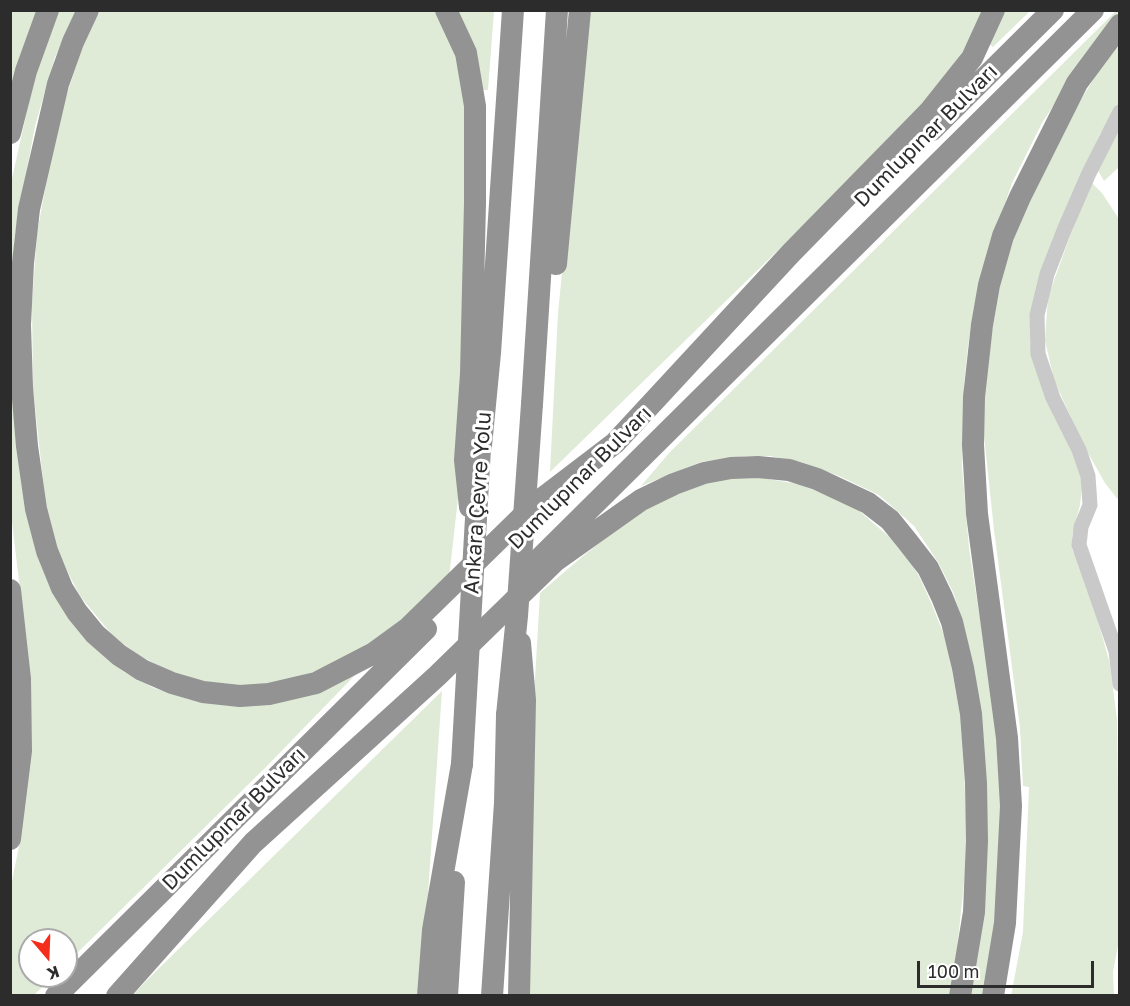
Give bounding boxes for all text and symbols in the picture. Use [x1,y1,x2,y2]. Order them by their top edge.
street label: Dumlupınar Bulvarı [849,59,1003,213]
street label: Dumlupınar Bulvarı [503,401,657,555]
street label: Ankara Çevre Yolu [459,411,497,595]
street label: Dumlupınar Bulvarı [157,742,311,896]
north arrow [18,928,78,988]
scale bar [920,949,1097,987]
text: 100 m [928,960,979,982]
text: K [44,962,62,984]

